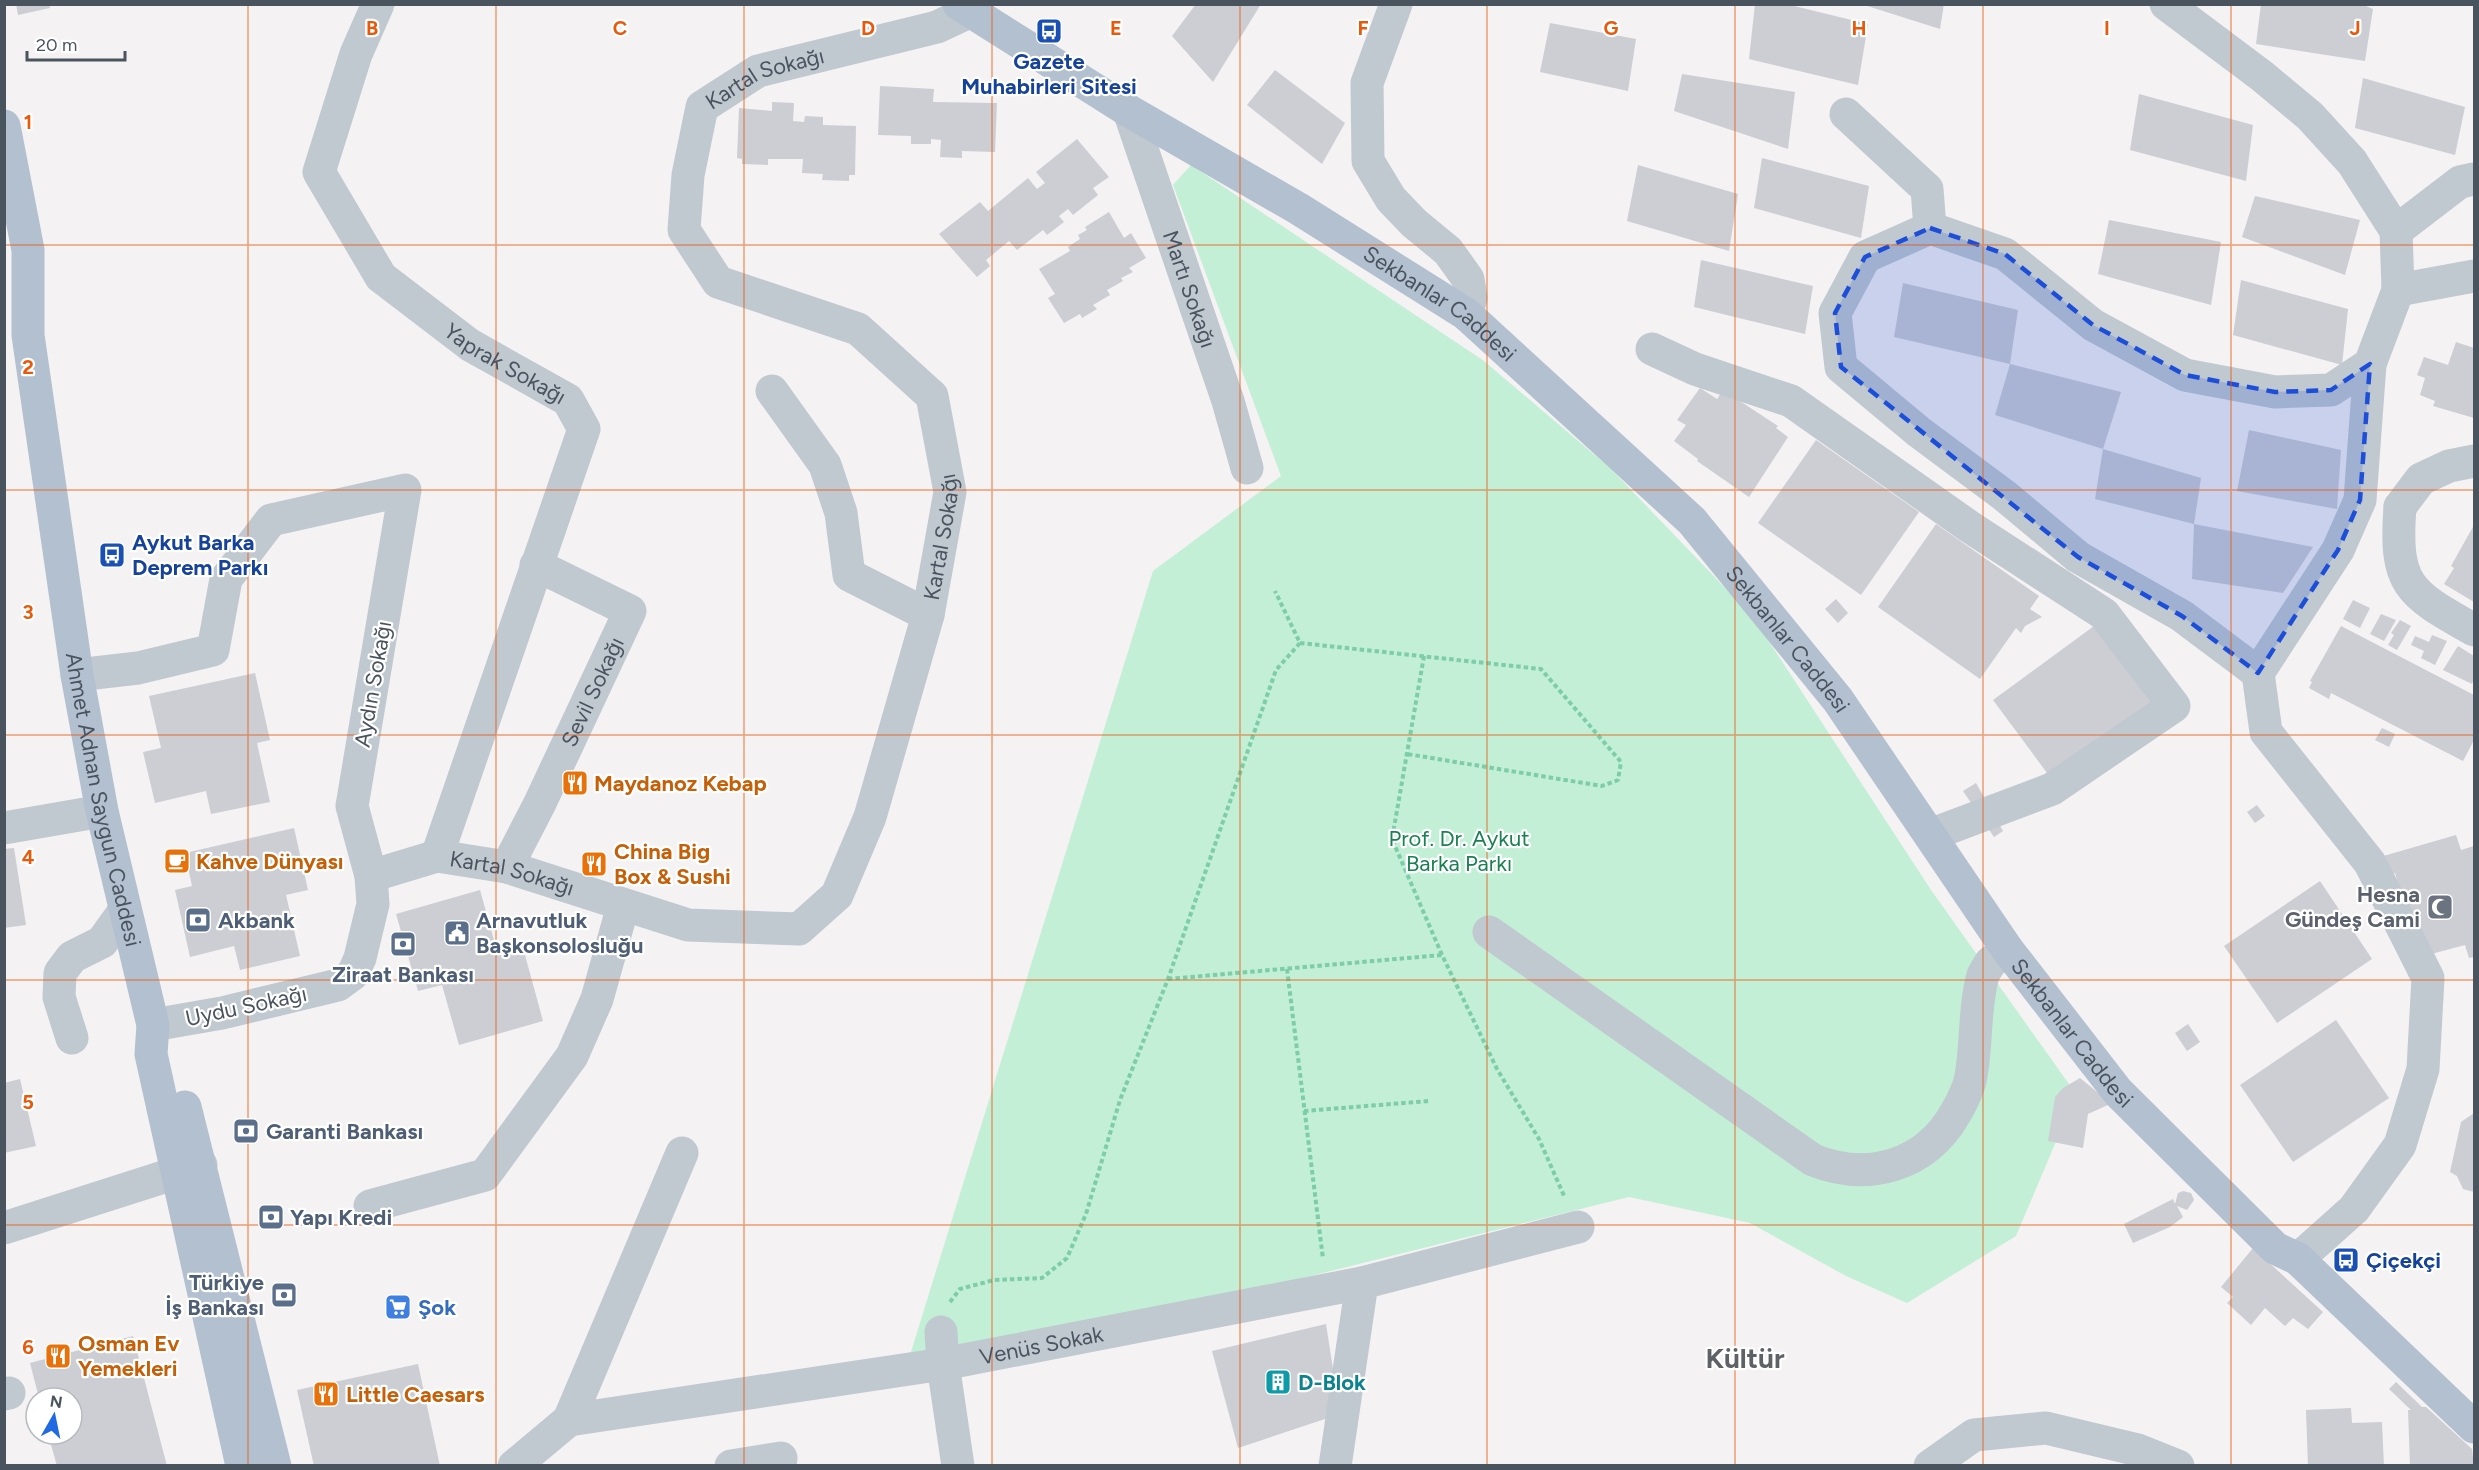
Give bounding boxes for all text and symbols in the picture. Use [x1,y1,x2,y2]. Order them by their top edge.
text: B [366,16,378,40]
text: C [613,16,627,40]
text: D [861,16,875,40]
bus stop icon: Gazete Muhabirleri Sitesi [1034,16,1064,46]
text: E [1110,16,1122,40]
text: F [1357,16,1369,40]
text: G [1604,16,1619,40]
text: H [1852,16,1867,40]
text: I [2104,16,2110,40]
text: J [2349,16,2361,40]
scale bar [27,24,124,62]
text: 20 m [36,34,77,56]
street label: Kartal Sokağı [700,42,827,115]
place label: Gazete Muhabirleri Sitesi [961,48,1137,100]
text: 1 [24,110,32,134]
street label: Martı Sokağı [1157,227,1222,351]
street label: Sekbanlar Caddesi [1359,240,1522,367]
street label: Yaprak Sokağı [439,317,571,410]
text: 2 [22,355,34,379]
street label: Kartal Sokağı [917,472,963,602]
place label: Aykut Barka Deprem Parkı [132,529,268,581]
bus stop icon: Aykut Barka Deprem Parkı [97,540,127,570]
street label: Sekbanlar Caddesi [1720,560,1856,718]
text: 3 [22,600,34,624]
street label: Aydın Sokağı [349,619,397,749]
street label: Sevil Sokağı [555,632,629,751]
street label: Ahmet Adnan Saygun Caddesi [60,651,147,949]
restaurant icon: Maydanoz Kebap [560,768,590,798]
place label: Maydanoz Kebap [594,770,767,797]
park label: Prof. Dr. Aykut Barka Parkı [1388,825,1530,877]
place label: China Big Box & Sushi [614,838,731,890]
text: 4 [22,845,35,869]
street label: Kartal Sokağı [448,845,578,901]
cafe icon: Kahve Dünyası [162,846,192,876]
place label: Kahve Dünyası [196,848,343,875]
restaurant icon: China Big Box & Sushi [579,849,609,879]
place label: Hesna Gündeş Cami [2285,881,2420,933]
mosque icon: Hesna Gündeş Cami [2425,892,2455,922]
bank icon: Akbank [183,905,213,935]
place label: Akbank [218,907,295,934]
place label: Arnavutluk Başkonsolosluğu [476,907,643,959]
public building icon: Arnavutluk Başkonsolosluğu [442,918,472,948]
bank icon: Ziraat Bankası [388,929,418,959]
street label: Sekbanlar Caddesi [2006,953,2139,1113]
place label: Ziraat Bankası [332,961,474,988]
street label: Uydu Sokağı [183,980,309,1032]
text: 5 [22,1090,34,1114]
bank icon: Garanti Bankası [231,1116,261,1146]
place label: Garanti Bankası [266,1118,423,1145]
bank icon: Yapı Kredi [256,1202,286,1232]
place label: Yapı Kredi [290,1204,392,1231]
bus stop icon: Çiçekçi [2331,1245,2361,1275]
place label: Çiçekçi [2366,1247,2441,1274]
place label: Türkiye İş Bankası [165,1269,264,1321]
bank icon: Türkiye İş Bankası [269,1280,299,1310]
supermarket icon: Şok [383,1292,413,1322]
place label: Şok [418,1294,456,1321]
street label: Venüs Sokak [977,1320,1106,1370]
place label: Osman Ev Yemekleri [78,1330,180,1382]
text: 6 [22,1335,34,1359]
restaurant icon: Osman Ev Yemekleri [43,1341,73,1371]
district label: Kültür [1705,1341,1785,1375]
building icon: D-Blok [1263,1367,1293,1397]
place label: D-Blok [1298,1369,1366,1396]
restaurant icon: Little Caesars [311,1379,341,1409]
place label: Little Caesars [346,1381,485,1408]
north arrow [24,1386,84,1446]
text: N [49,1391,64,1412]

